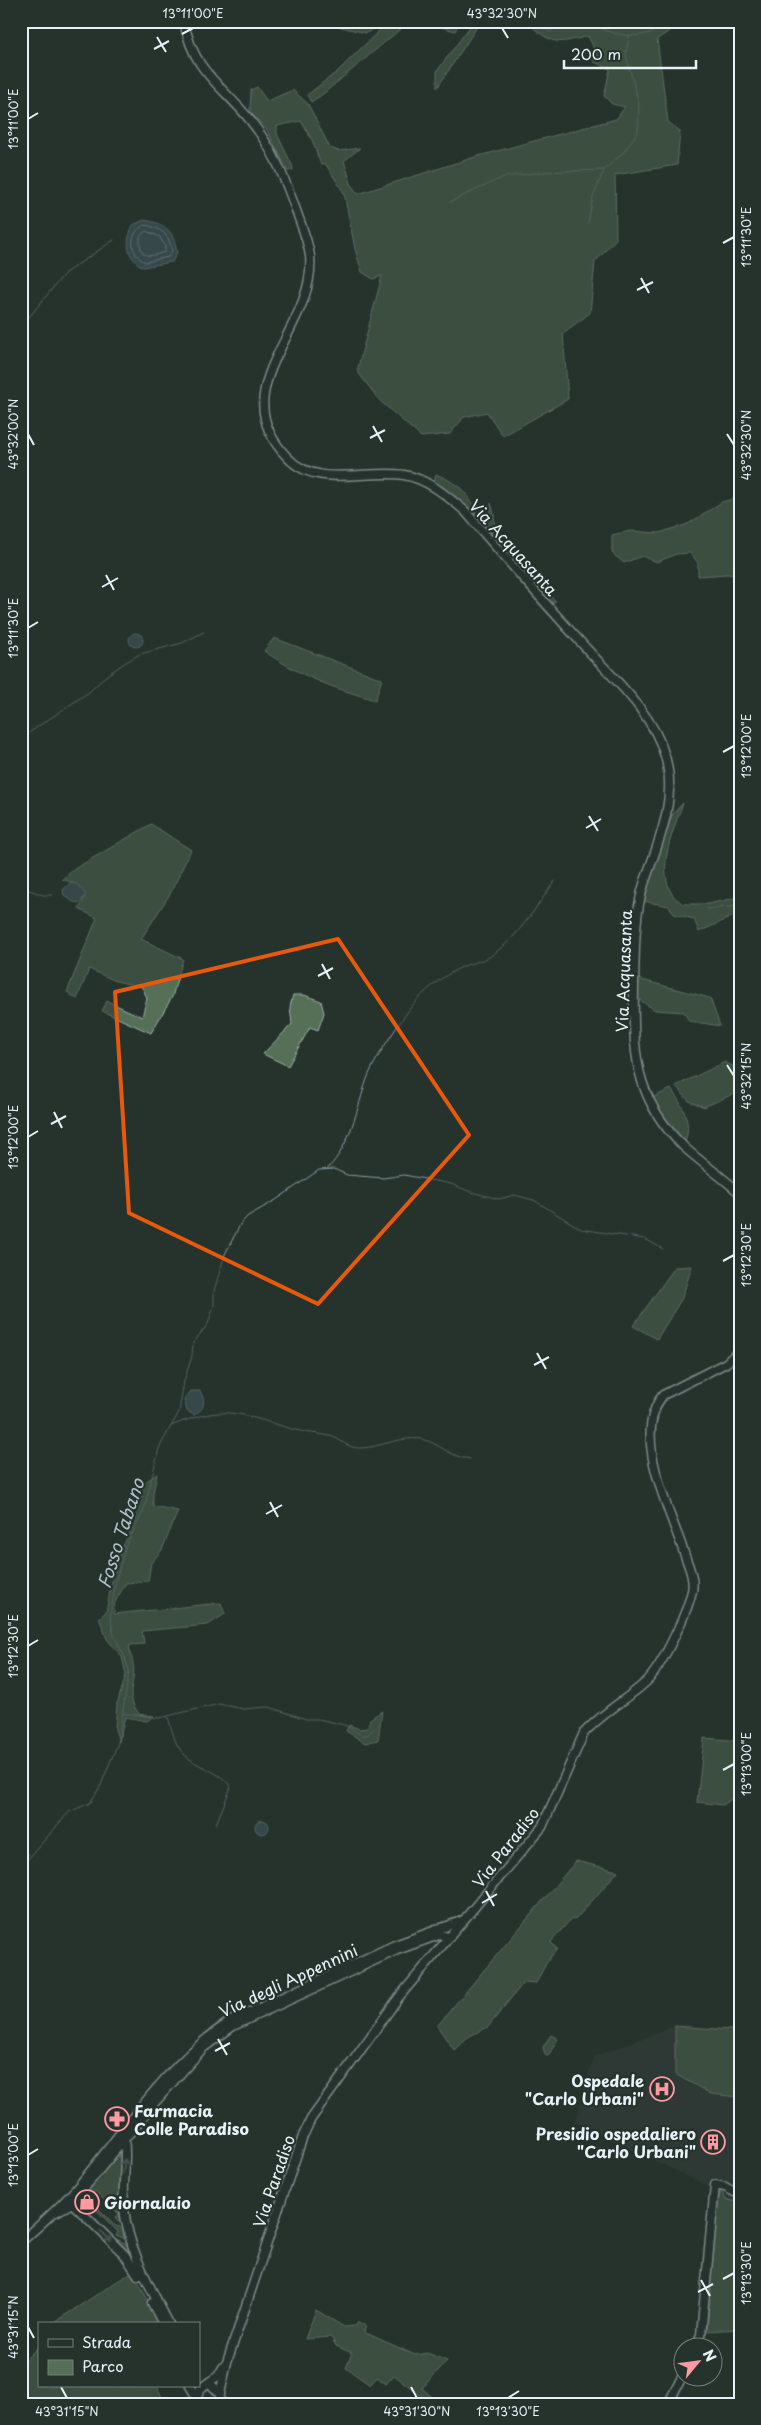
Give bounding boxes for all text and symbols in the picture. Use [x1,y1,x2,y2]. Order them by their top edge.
text: 13°11'00"E [162,4,224,22]
text: 43°32'30"N [467,4,537,22]
scale bar [564,38,696,70]
text: 200 m [571,42,621,65]
text: 13°11'00"E [4,88,22,150]
text: 13°11'30"E [737,207,755,267]
text: 43°32'00"N [4,399,22,469]
text: 43°32'30"N [737,410,755,480]
street label: Via Acquasanta [464,494,564,601]
text: 13°11'30"E [4,598,22,658]
text: 13°12'00"E [737,714,755,778]
street label: Via Acquasanta [609,909,637,1033]
text: 43°32'15"N [737,1043,755,1109]
text: 13°12'00"E [4,1105,22,1169]
text: 13°12'30"E [737,1223,755,1287]
water label: Fosso Tabano [90,1474,151,1591]
text: 13°12'30"E [4,1614,22,1678]
text: 13°13'00"E [737,1732,755,1796]
street label: Via Paradiso [466,1801,544,1892]
street label: Via degli Appennini [215,1937,361,2023]
place label: Ospedale "Carlo Urbani" [525,2068,644,2110]
hospital icon: Ospedale "Carlo Urbani" [649,2076,675,2102]
place label: Farmacia Colle Paradiso [134,2098,249,2140]
pharmacy icon: Farmacia Colle Paradiso [104,2106,130,2132]
place label: Presidio ospedaliero "Carlo Urbani" [536,2121,696,2163]
text: 13°13'00"E [4,2123,22,2187]
building icon: Presidio ospedaliero "Carlo Urbani" [700,2129,726,2155]
street label: Via Paradiso [246,2131,300,2231]
one-way arrow [119,2158,129,2174]
shop icon: Giornalaio [74,2189,100,2215]
place label: Giornalaio [104,2190,191,2214]
one-way arrow [99,2230,112,2242]
text: 13°13'30"E [737,2241,755,2305]
text: 43°31'15"N [4,2295,22,2359]
legend [38,2322,200,2388]
text: Strada [82,2330,132,2353]
north arrow [674,2338,724,2388]
text: N [698,2346,722,2365]
text: Parco [82,2354,124,2377]
text: 43°31'15"N [35,2402,99,2420]
text: 43°31'30"N [384,2402,450,2420]
text: 13°13'30"E [476,2402,540,2420]

